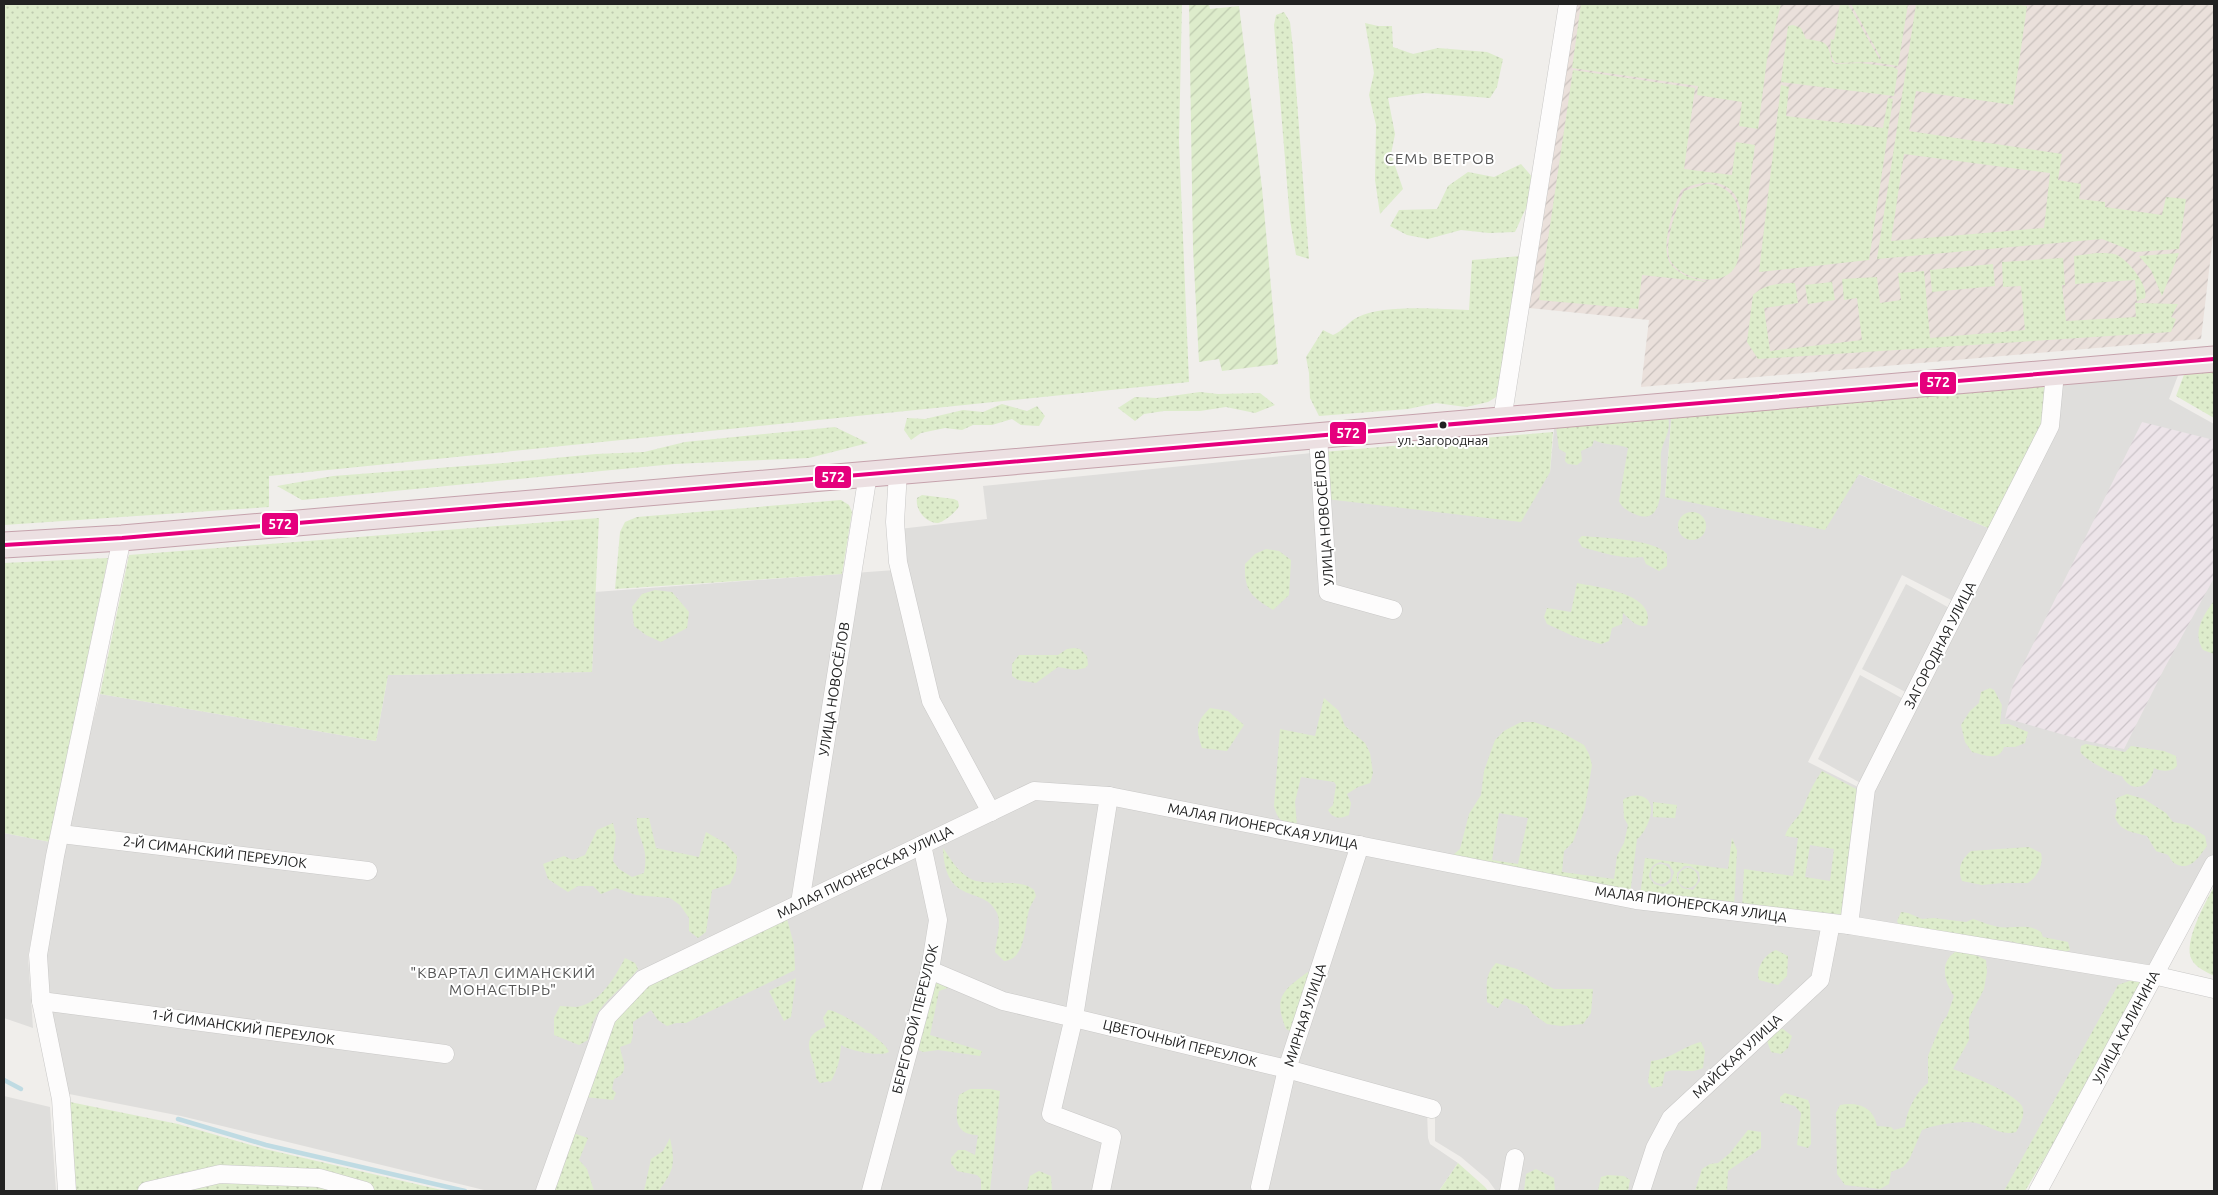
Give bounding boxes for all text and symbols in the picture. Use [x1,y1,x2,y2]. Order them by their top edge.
district label: СЕМЬ ВЕТРОВ [1385,150,1495,167]
line badge: 572 [1919,371,1957,395]
text: 572 [1926,374,1950,390]
marker: ул. Загородная [1438,420,1448,430]
line badge: 572 [1329,421,1367,445]
text: 572 [1336,425,1360,441]
place label: ул. Загородная [1398,433,1488,447]
street label: УЛИЦА НОВОСЁЛОВ [1311,450,1337,586]
line badge: 572 [814,465,852,489]
text: 572 [821,469,845,485]
line badge: 572 [261,512,299,536]
text: 572 [268,516,292,532]
street label: ЗАГОРОДНАЯ УЛИЦА [1901,579,1979,711]
street label: УЛИЦА НОВОСЁЛОВ [815,621,853,757]
street label: МАЛАЯ ПИОНЕРСКАЯ УЛИЦА [1166,800,1360,852]
street label: МАЛАЯ ПИОНЕРСКАЯ УЛИЦА [774,822,956,922]
street label: 2-Й СИМАНСКИЙ ПЕРЕУЛОК [122,832,309,871]
street label: МАЛАЯ ПИОНЕРСКАЯ УЛИЦА [1594,883,1788,925]
street label: БЕРЕГОВОЙ ПЕРЕУЛОК [888,942,941,1095]
street label: МИРНАЯ УЛИЦА [1281,961,1329,1069]
district label: "КВАРТАЛ СИМАНСКИЙ МОНАСТЫРЬ" [410,964,596,998]
street label: УЛИЦА КАЛИНИНА [2089,968,2163,1086]
street label: 1-Й СИМАНСКИЙ ПЕРЕУЛОК [150,1005,336,1048]
street label: МАЙСКАЯ УЛИЦА [1688,1010,1785,1101]
street label: ЦВЕТОЧНЫЙ ПЕРЕУЛОК [1101,1015,1260,1070]

